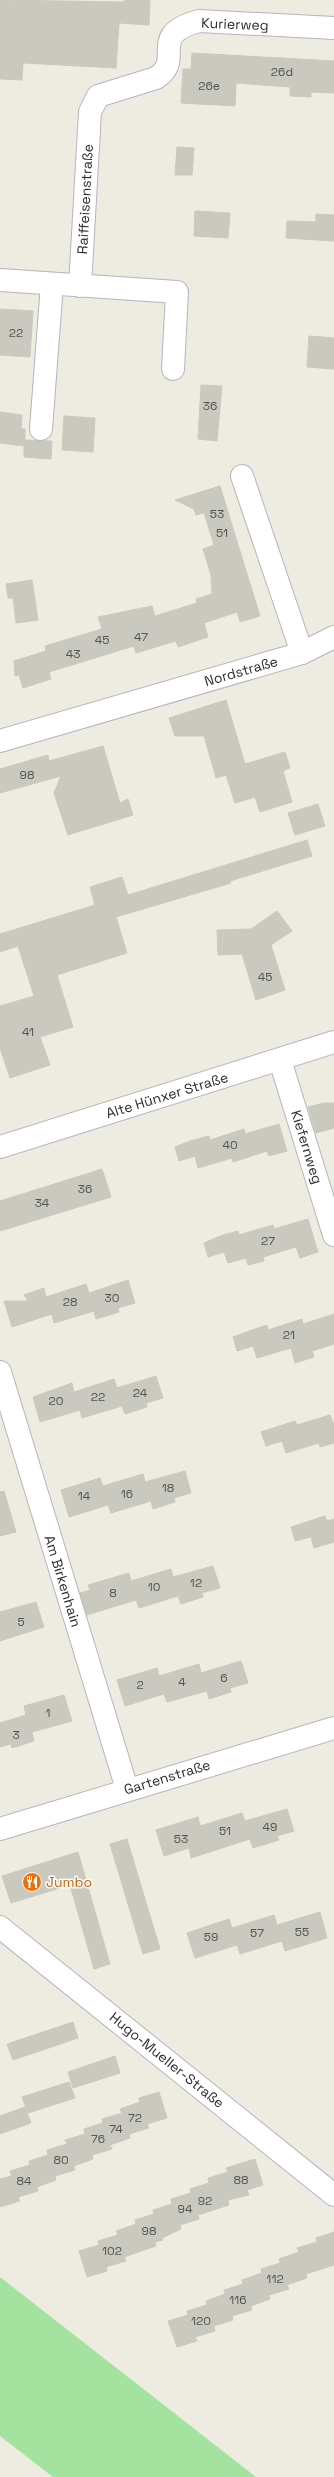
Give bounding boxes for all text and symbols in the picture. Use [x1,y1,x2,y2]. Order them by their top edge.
street label: Kurierweg [201,14,269,34]
house number: 26d [271,64,293,80]
house number: 26e [198,78,220,94]
street label: Raiffeisenstraße [73,143,97,255]
house number: 22 [9,325,23,341]
house number: 36 [203,398,217,414]
house number: 53 [210,506,224,522]
house number: 51 [216,525,228,541]
house number: 47 [134,629,148,645]
house number: 45 [95,632,109,648]
house number: 43 [66,646,80,662]
street label: Nordstraße [202,652,280,690]
house number: 98 [20,767,34,783]
house number: 45 [258,969,272,985]
house number: 41 [22,1024,34,1040]
street label: Alte Hünxer Straße [104,1068,230,1122]
street label: Kiefernweg [287,1108,327,1186]
house number: 40 [222,1137,238,1153]
house number: 36 [78,1181,92,1197]
house number: 34 [35,1195,50,1211]
house number: 27 [261,1233,275,1249]
house number: 30 [105,1290,119,1306]
house number: 28 [63,1294,77,1310]
house number: 21 [283,1327,295,1343]
house number: 24 [133,1385,148,1401]
house number: 22 [91,1389,105,1405]
house number: 20 [49,1393,63,1409]
house number: 18 [162,1480,174,1496]
house number: 16 [121,1486,133,1502]
house number: 14 [78,1488,91,1504]
street label: Am Birkenhain [40,1533,86,1629]
house number: 12 [190,1575,202,1591]
house number: 10 [148,1579,160,1595]
house number: 8 [109,1585,117,1601]
house number: 5 [17,1614,25,1630]
house number: 6 [220,1670,228,1686]
house number: 4 [178,1674,186,1690]
house number: 2 [136,1677,144,1693]
house number: 1 [45,1705,51,1721]
house number: 3 [12,1727,20,1743]
street label: Gartenstraße [122,1755,212,1799]
house number: 49 [263,1819,277,1835]
house number: 51 [219,1823,231,1839]
house number: 53 [174,1831,188,1847]
restaurant icon: Jumbo [21,1871,43,1893]
place label: Jumbo [46,1873,92,1891]
house number: 55 [295,1924,309,1940]
house number: 57 [250,1925,264,1941]
house number: 59 [204,1929,218,1945]
street label: Hugo-Mueller-Straße [106,2008,228,2112]
house number: 72 [128,2110,142,2126]
house number: 74 [109,2121,123,2137]
house number: 76 [91,2131,105,2147]
house number: 80 [53,2152,69,2168]
house number: 88 [234,2172,248,2188]
house number: 84 [17,2173,32,2189]
house number: 92 [198,2193,212,2209]
house number: 94 [178,2201,193,2217]
house number: 98 [142,2223,156,2239]
house number: 102 [102,2243,122,2259]
house number: 112 [266,2271,284,2287]
house number: 116 [229,2292,247,2308]
house number: 120 [191,2313,211,2329]

